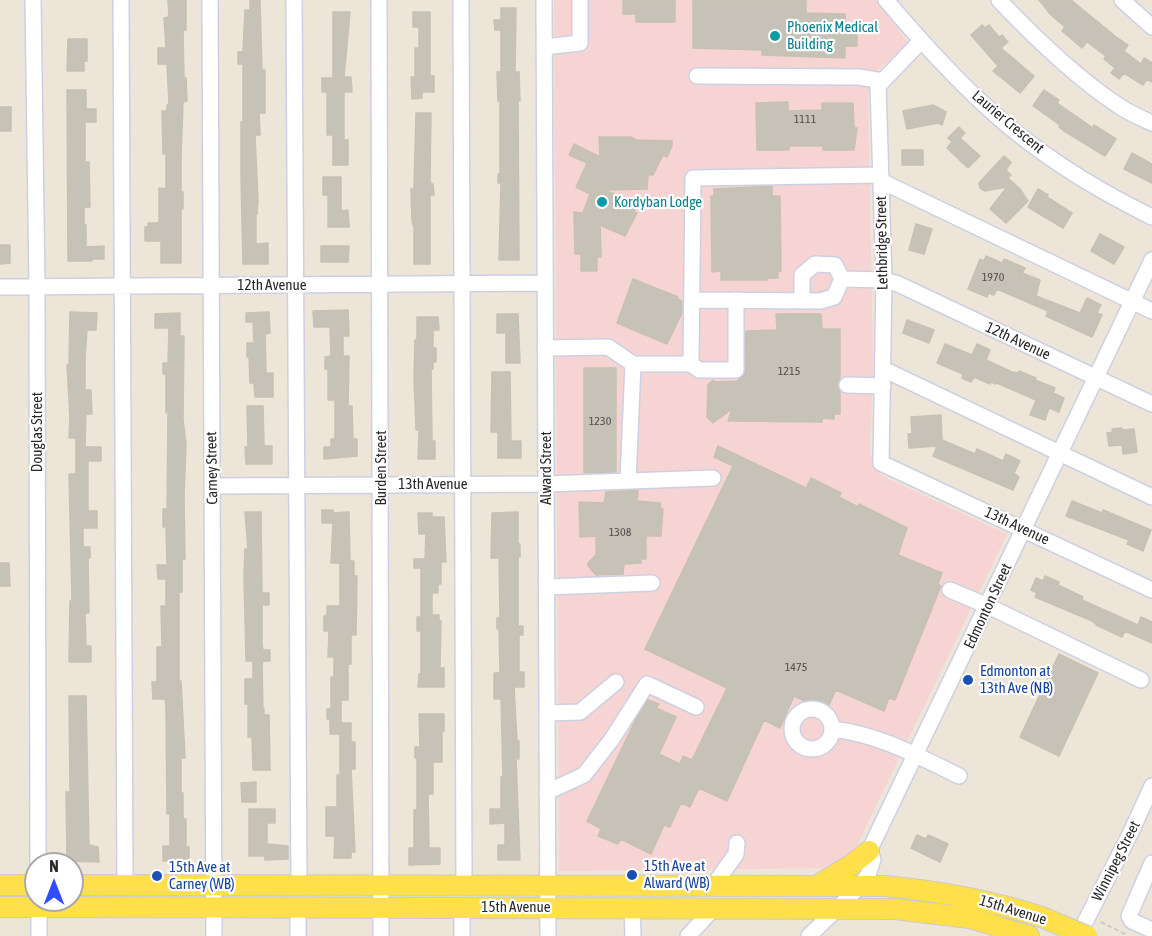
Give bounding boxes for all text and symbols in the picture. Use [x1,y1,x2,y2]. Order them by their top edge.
place label: Phoenix Medical Building [787,18,878,53]
marker: Phoenix Medical Building [768,29,782,43]
street label: Laurier Crescent [968,87,1048,157]
house number: 1111 [794,112,816,126]
place label: Kordyban Lodge [614,193,702,211]
marker: Kordyban Lodge [595,195,609,209]
street label: Lethbridge Street [872,196,892,290]
house number: 1970 [982,270,1004,284]
street label: 12th Avenue [237,276,307,294]
street label: 12th Avenue [983,318,1053,364]
house number: 1215 [778,364,800,378]
street label: Douglas Street [28,392,46,472]
house number: 1230 [589,414,611,428]
street label: Carney Street [202,431,222,505]
street label: Burden Street [372,431,390,505]
street label: Alward Street [537,431,555,505]
street label: 13th Avenue [398,475,468,493]
street label: 13th Avenue [982,503,1052,549]
house number: 1308 [609,525,631,539]
street label: Edmonton Street [960,560,1016,652]
house number: 1475 [785,660,807,674]
place label: Edmonton at 13th Ave (NB) [980,662,1053,697]
marker: Edmonton at 13th Ave (NB) [961,673,975,687]
street label: Winnipeg Street [1088,818,1144,904]
north arrow [24,852,84,912]
text: N [49,857,59,875]
place label: 15th Ave at Alward (WB) [644,857,710,892]
place label: 15th Ave at Carney (WB) [169,858,235,893]
marker: 15th Ave at Alward (WB) [625,868,639,882]
marker: 15th Ave at Carney (WB) [150,869,164,883]
street label: 15th Avenue [977,891,1049,929]
street label: 15th Avenue [481,898,551,916]

